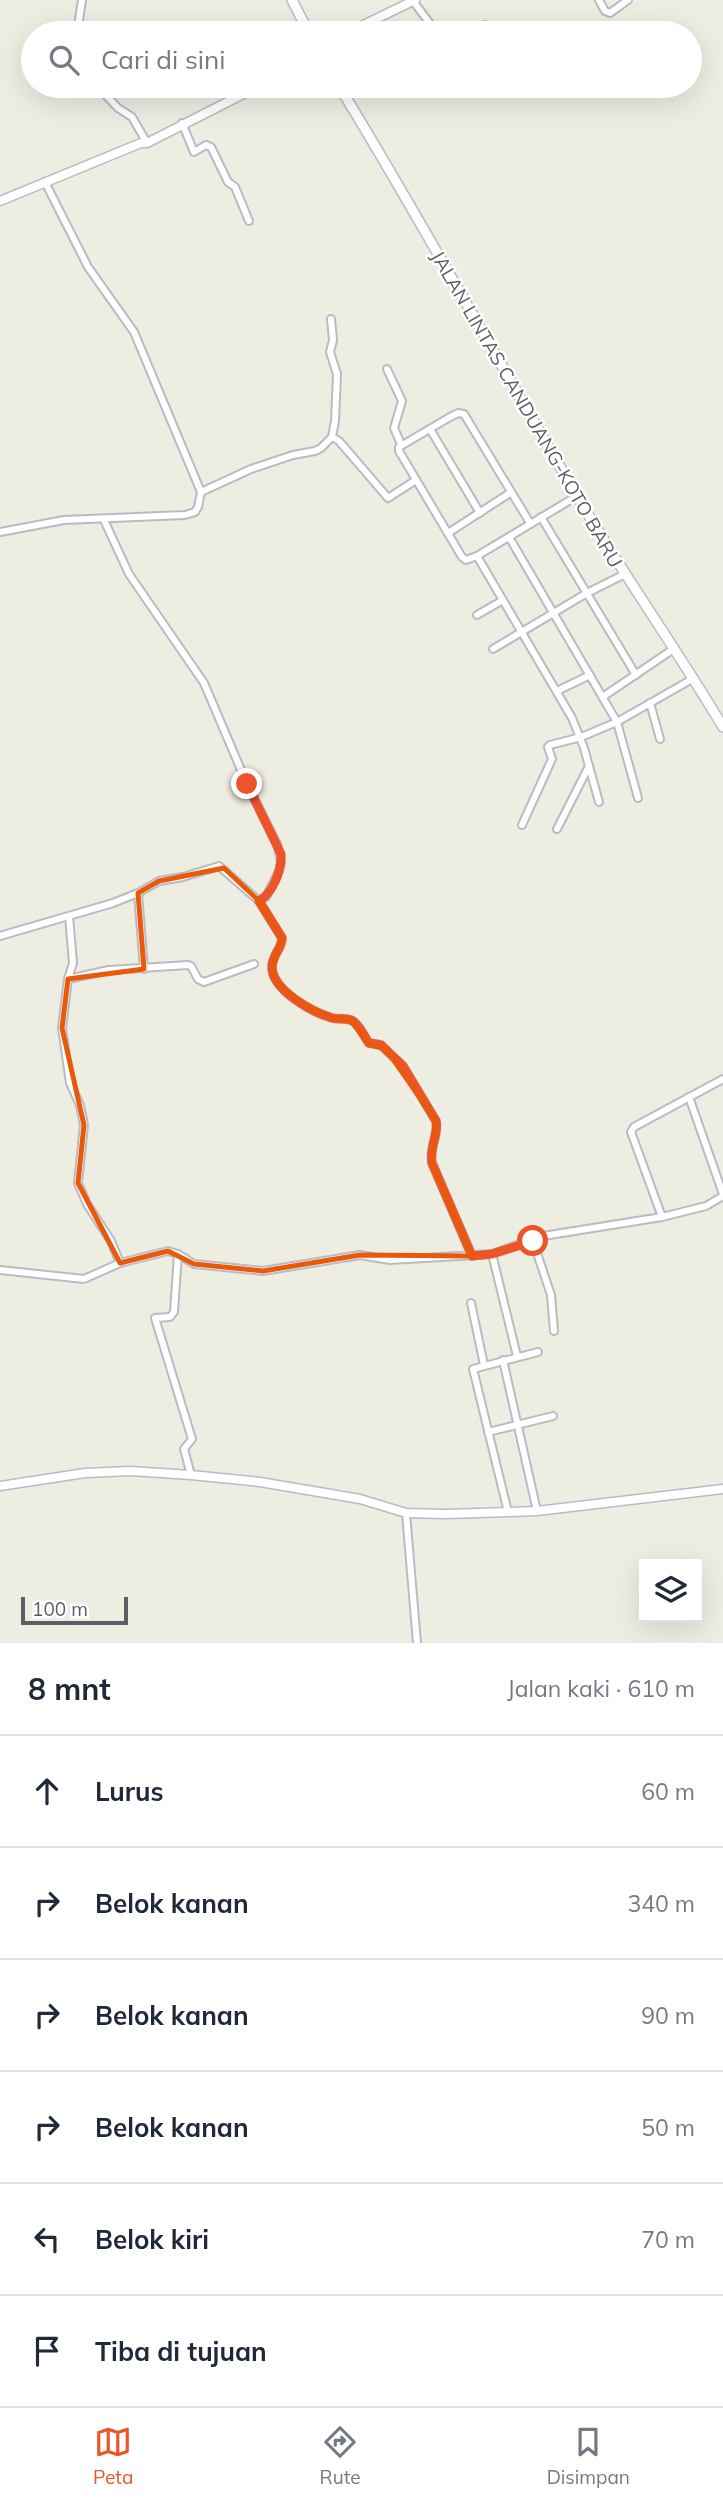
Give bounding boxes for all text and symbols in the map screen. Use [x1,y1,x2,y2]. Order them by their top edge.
search box [21,21,702,98]
icon: search [45,41,83,79]
text: Cari di sini [101,43,225,76]
street label: JALAN LINTAS CANDUANG-KOTO BARU [426,246,628,572]
route end [231,768,262,799]
route start [517,1225,548,1256]
map controls [639,1559,702,1622]
button: layers [639,1559,702,1622]
scale bar [21,1594,128,1626]
text: 100 m [32,1597,88,1621]
text: 8 mnt [28,1670,111,1708]
text: Jalan kaki · 610 m [507,1674,695,1703]
icon: ahead [28,1772,66,1810]
text: Lurus [95,1775,164,1808]
text: 60 m [641,1777,695,1806]
icon: right [28,1884,66,1922]
text: Belok kanan [95,1887,249,1920]
text: 340 m [627,1889,695,1918]
icon: right [28,1996,66,2034]
text: Belok kanan [95,1999,249,2032]
text: 90 m [641,2001,695,2030]
icon: right [28,2108,66,2146]
text: Belok kanan [95,2111,249,2144]
text: 50 m [641,2113,695,2142]
icon: left [28,2220,66,2258]
text: Belok kiri [95,2223,209,2256]
text: 70 m [641,2225,695,2254]
icon: arrive [28,2332,66,2370]
text: Tiba di tujuan [95,2335,267,2368]
tab: Peta [93,2423,133,2489]
tab: Rute [320,2423,361,2489]
tab: Disimpan [547,2423,630,2489]

